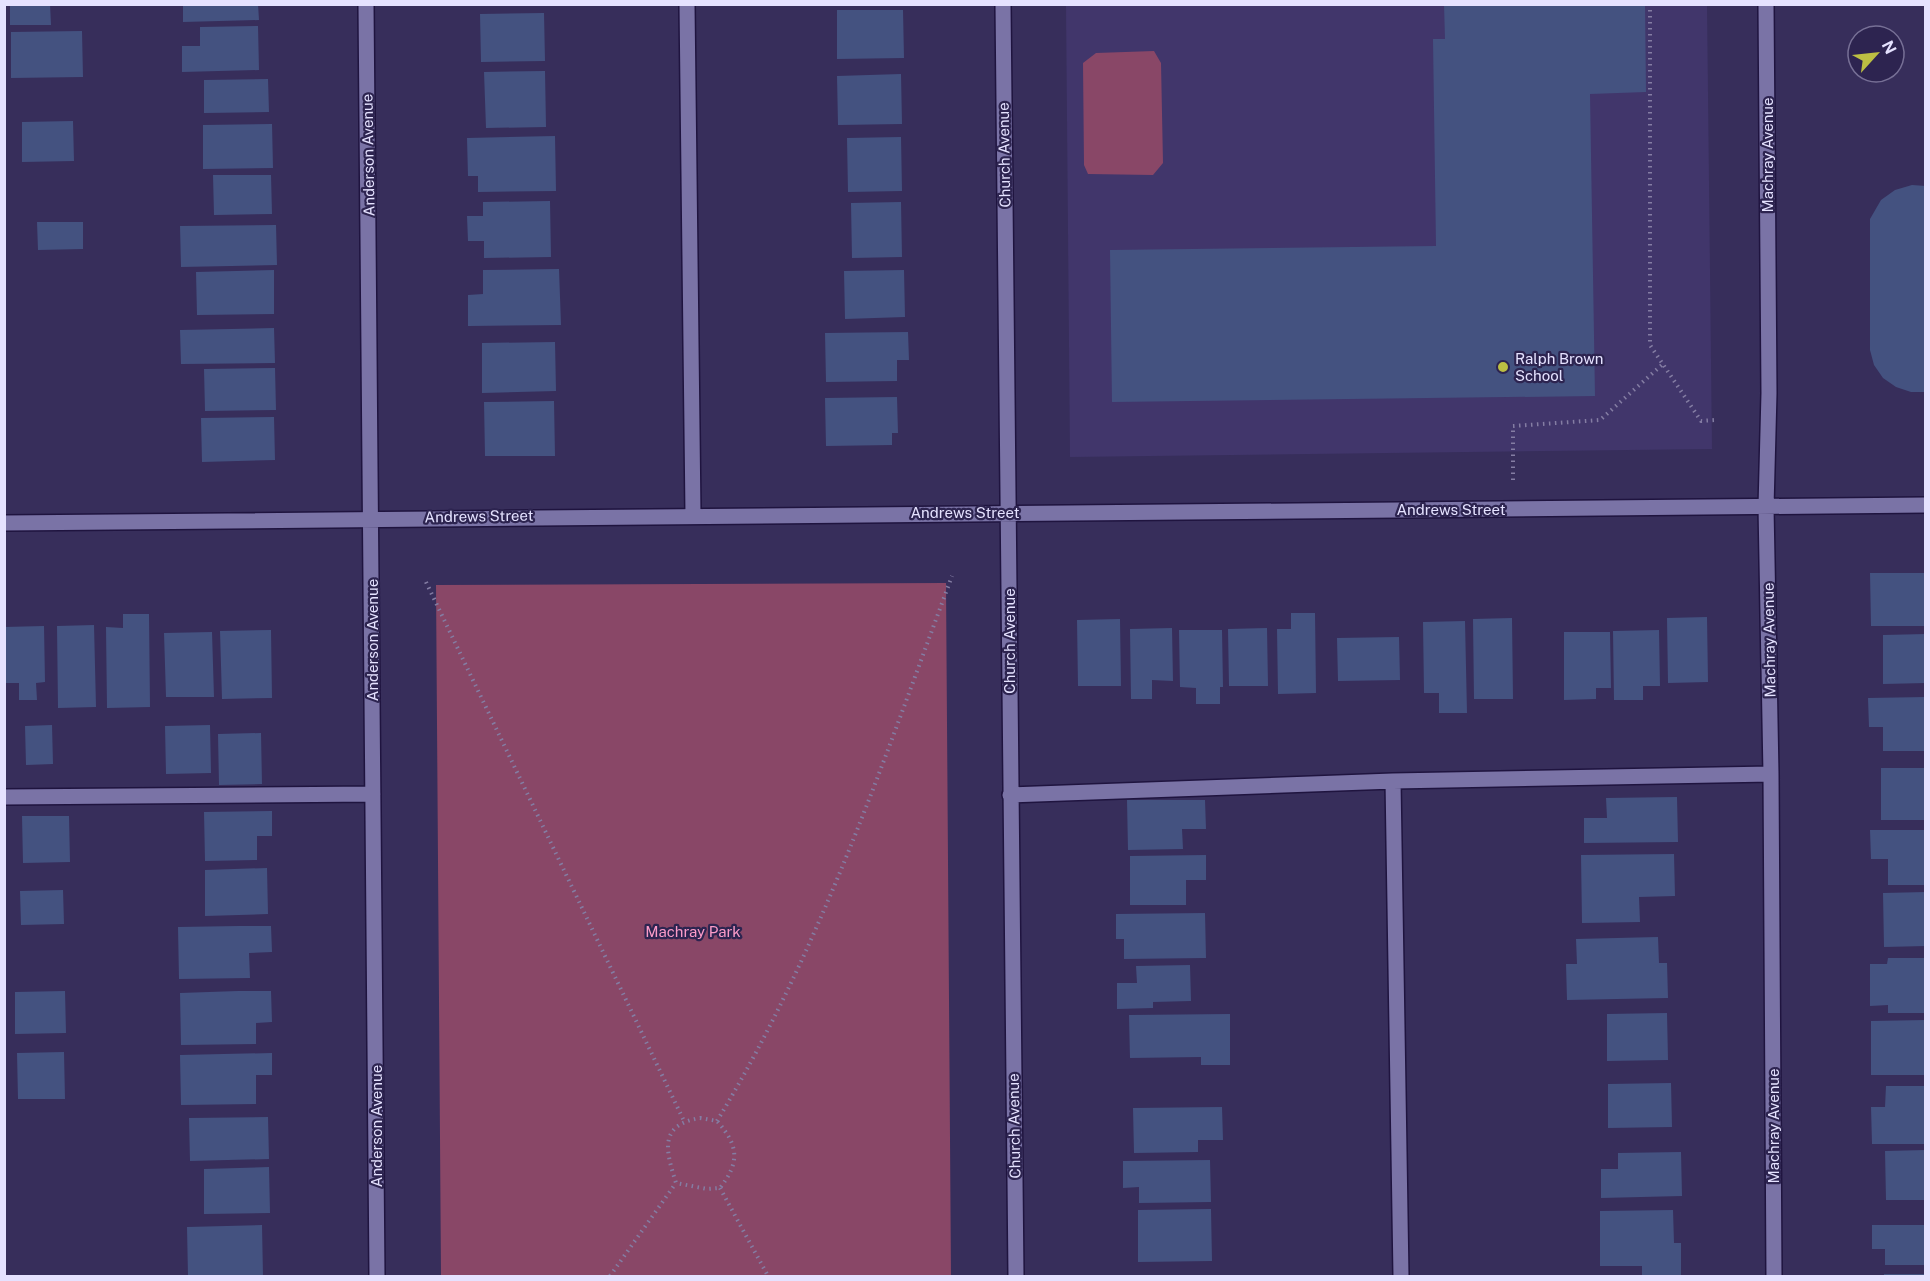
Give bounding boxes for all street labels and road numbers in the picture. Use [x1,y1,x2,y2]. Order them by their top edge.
street label: Anderson Avenue [358,94,378,216]
street label: Machray Avenue [1759,97,1776,213]
street label: Church Avenue [995,102,1013,208]
street label: Andrews Street [1396,501,1506,518]
street label: Andrews Street [910,504,1020,521]
street label: Andrews Street [424,507,534,525]
street label: Anderson Avenue [364,579,381,701]
street label: Machray Avenue [1759,582,1779,698]
street label: Church Avenue [1001,588,1018,694]
street label: Anderson Avenue [368,1065,385,1187]
street label: Machray Avenue [1765,1068,1782,1184]
street label: Church Avenue [1005,1073,1023,1179]

